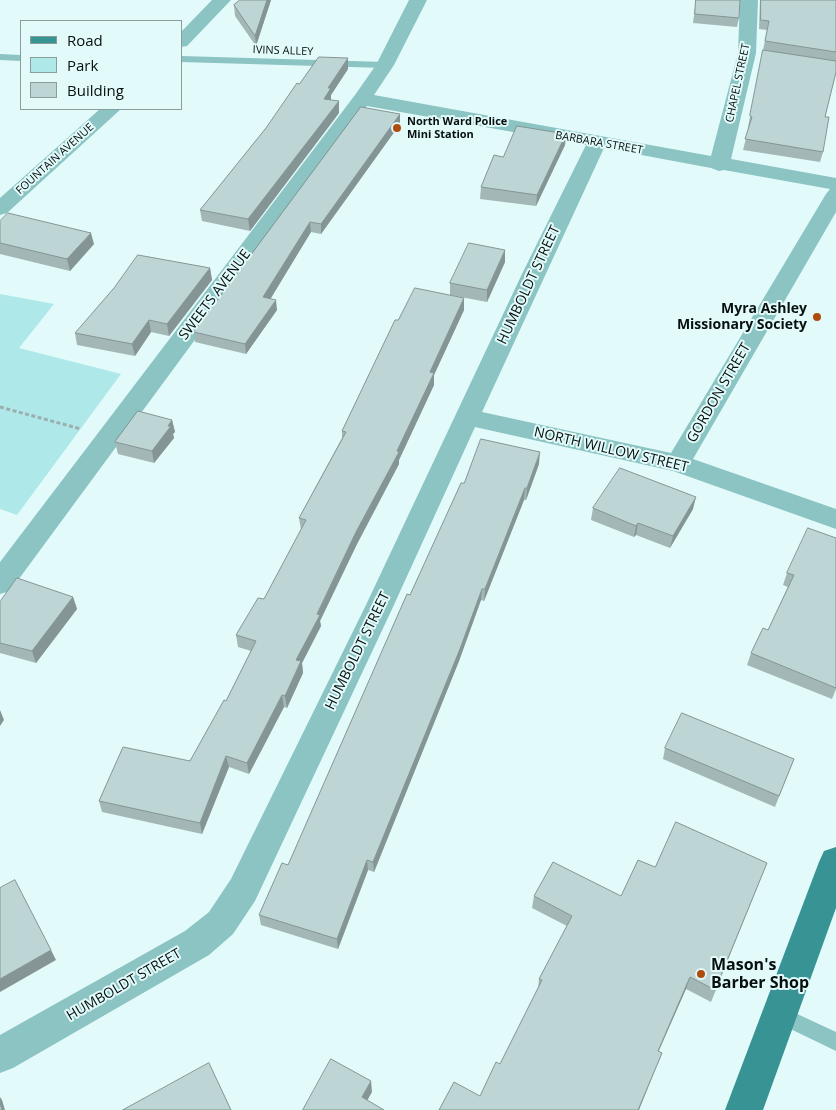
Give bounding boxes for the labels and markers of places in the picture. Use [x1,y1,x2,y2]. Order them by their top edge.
place label: North Ward Police Mini Station [407,115,507,141]
marker: North Ward Police Mini Station [391,122,403,134]
place label: Myra Ashley Missionary Society [677,301,807,334]
marker: Myra Ashley Missionary Society [811,311,823,323]
place label: Mason's Barber Shop [711,955,809,993]
marker: Mason's Barber Shop [695,968,707,980]

